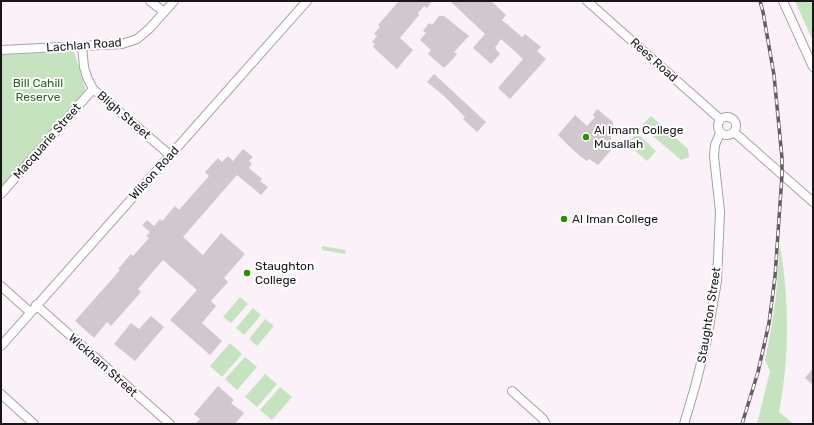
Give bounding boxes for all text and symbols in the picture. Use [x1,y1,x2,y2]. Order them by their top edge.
street label: Lachlan Road [46,35,122,55]
street label: Rees Road [627,35,681,85]
park label: Bill Cahill Reserve [13,76,63,104]
street label: Bligh Street [95,88,154,142]
street label: Macquarie Street [10,100,84,182]
place label: Al Imam College Musallah [594,123,684,151]
marker: Al Imam College Musallah [581,132,591,142]
street label: Wilson Road [126,143,182,203]
place label: Al Iman College [572,212,658,226]
marker: Al Iman College [559,214,569,224]
place label: Staughton College [255,259,314,287]
street label: Staughton Street [695,266,724,364]
marker: Staughton College [242,268,252,278]
street label: Wickham Street [66,330,140,400]

